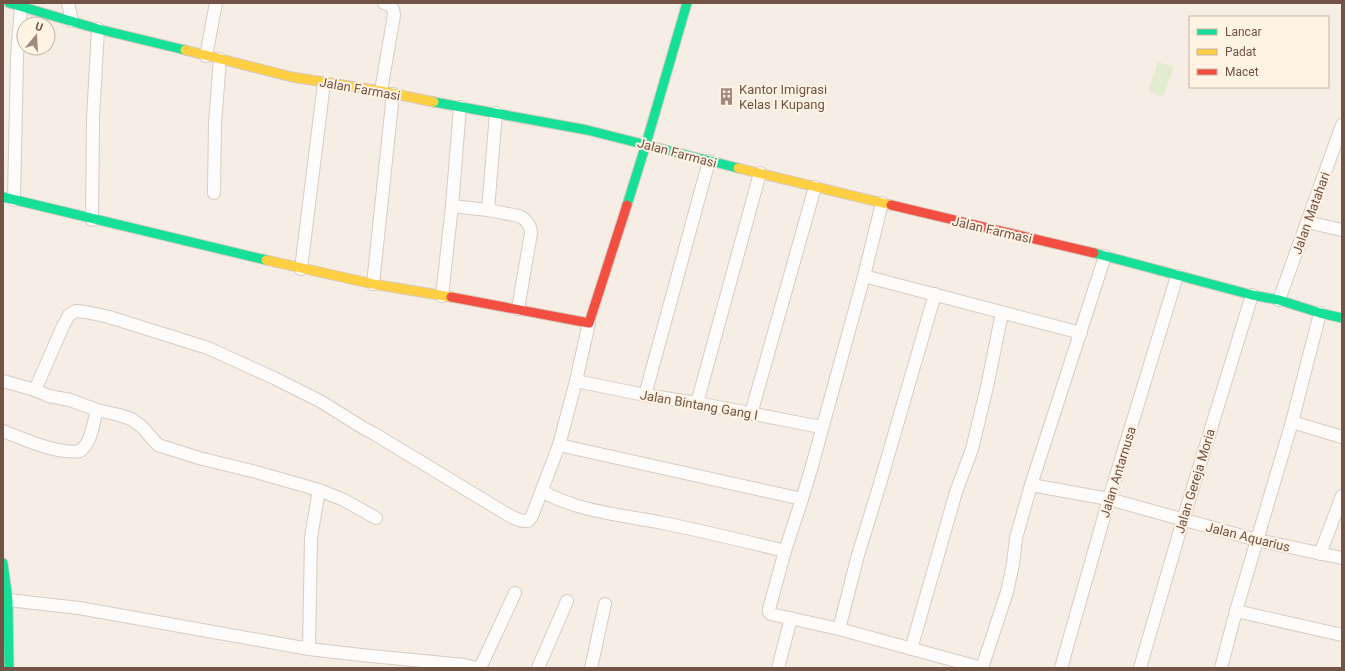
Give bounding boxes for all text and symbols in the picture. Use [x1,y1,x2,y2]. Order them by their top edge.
north arrow [16,16,56,56]
legend [1189,16,1329,88]
text: U [33,20,44,34]
text: Lancar [1225,25,1262,39]
text: Padat [1225,45,1256,59]
text: Macet [1225,65,1259,79]
street label: Jalan Farmasi [318,75,402,103]
place label: Kantor Imigrasi Kelas I Kupang [739,82,827,112]
building icon: Kantor Imigrasi Kelas I Kupang [716,86,736,106]
street label: Jalan Farmasi [636,135,718,171]
street label: Jalan Matahari [1289,170,1333,256]
street label: Jalan Farmasi [951,214,1033,246]
street label: Jalan Bintang Gang I [639,387,759,423]
street label: Jalan Antarnusa [1097,425,1139,519]
street label: Jalan Gereja Moria [1172,427,1218,535]
street label: Jalan Aquarius [1204,519,1292,555]

